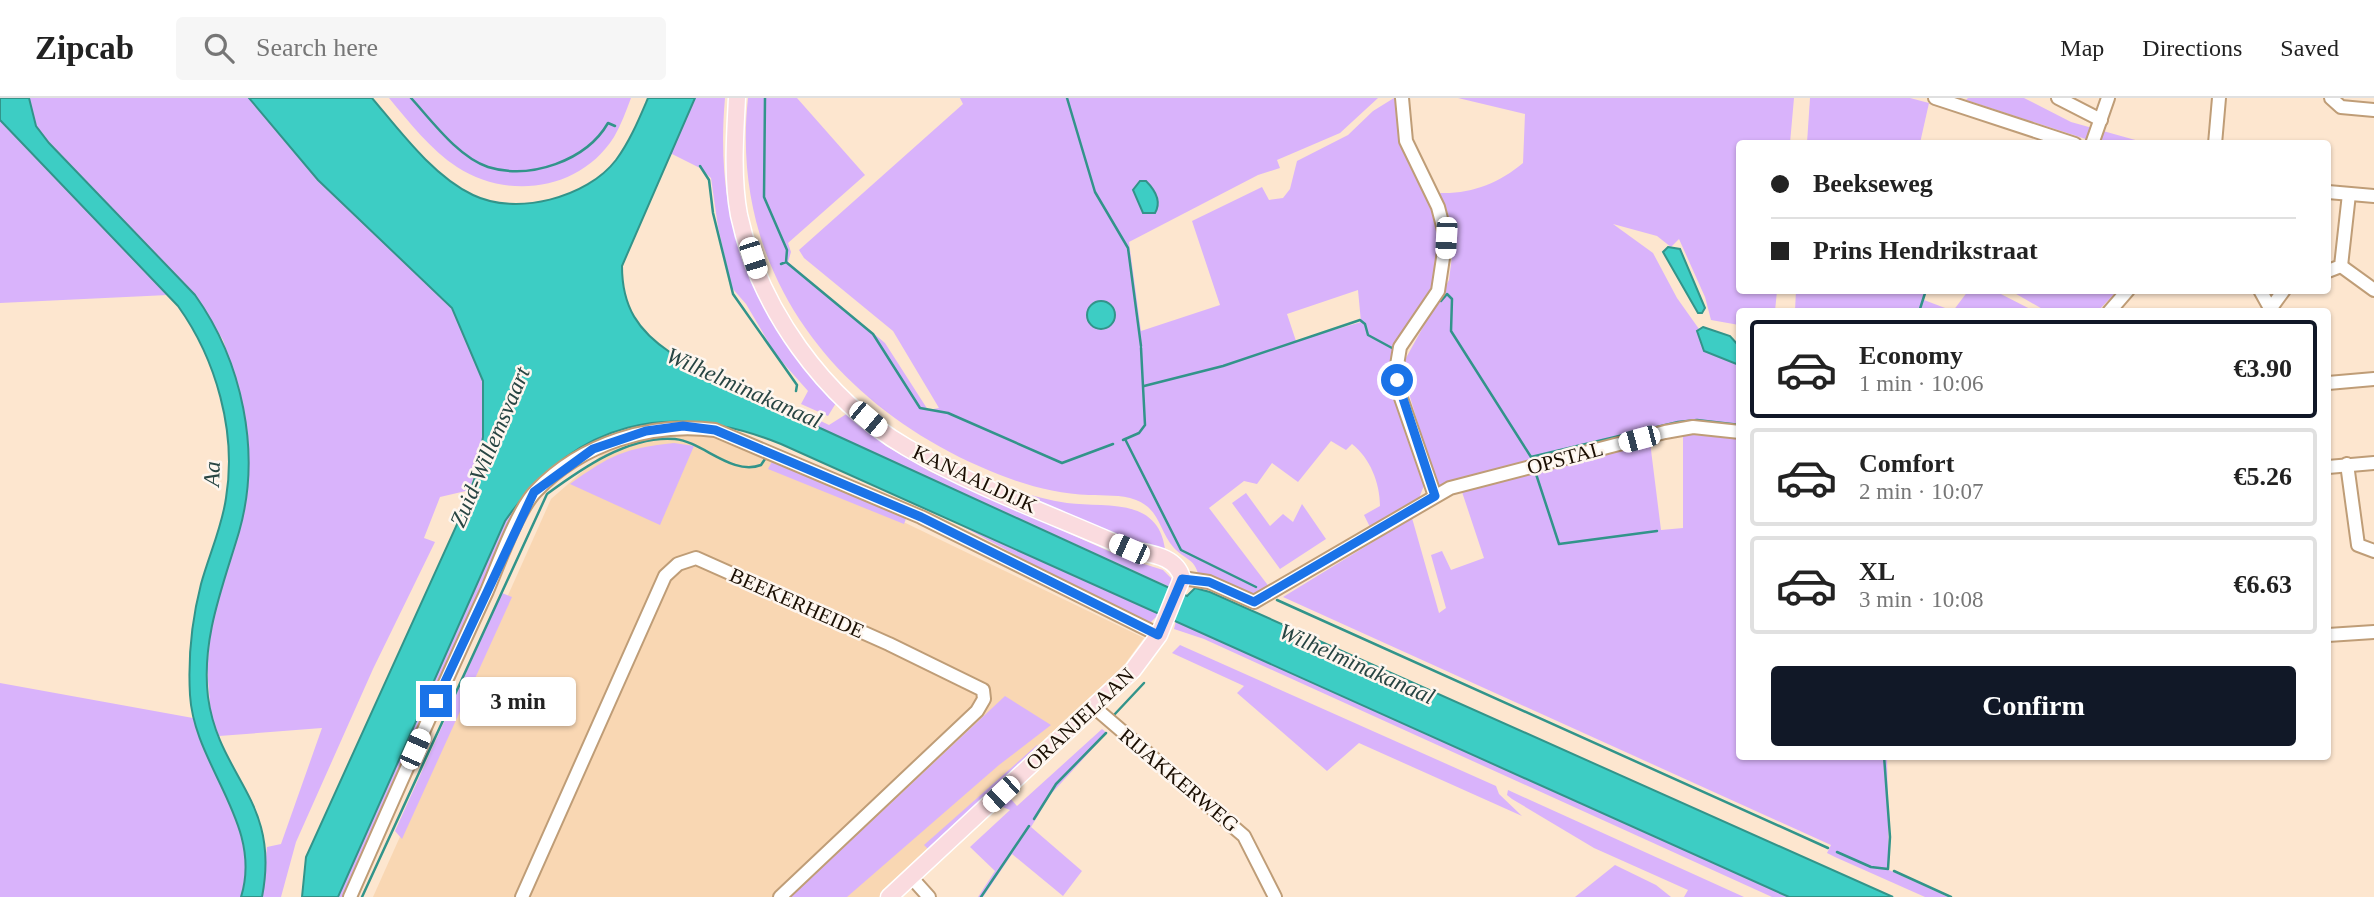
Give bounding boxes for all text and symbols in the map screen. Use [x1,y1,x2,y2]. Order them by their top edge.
search box [176,17,666,80]
icon: search [200,29,238,67]
text: Zipcab [35,30,134,66]
text: Search here [256,33,378,62]
text: Map [2060,35,2104,61]
text: Directions [2142,35,2242,61]
text: Saved [2280,35,2339,61]
text: Beekseweg [1813,169,1933,198]
car [1435,216,1458,260]
car [737,235,770,281]
text: Prins Hendrikstraat [1813,236,2038,265]
icon: car [1775,338,1838,401]
text: Economy [1859,341,1963,370]
water label: Wilhelminakanaal [662,343,826,433]
text: €3.90 [2234,354,2292,383]
water label: Zuid-Willemsvaart [445,363,535,531]
route start [1381,364,1413,396]
text: 1 min · 10:06 [1859,371,1984,396]
car [846,397,891,441]
car [1616,423,1663,455]
street label: OPSTAL [1524,436,1606,480]
street label: KANAALDIJK [909,440,1041,518]
icon: car [1775,446,1838,509]
text: Comfort [1859,449,1954,478]
water label: Aa [199,461,225,489]
text: €5.26 [2234,462,2292,491]
text: 2 min · 10:07 [1859,479,1984,504]
car [1106,531,1153,567]
icon: car [1775,554,1838,617]
text: XL [1859,557,1895,586]
street label: BEEKERHEIDE [726,563,868,643]
text: €6.63 [2234,570,2292,599]
text: 3 min · 10:08 [1859,587,1984,612]
water label: Wilhelminakanaal [1275,619,1439,709]
street label: ORANJELAAN [1021,663,1139,775]
button: Confirm [1771,666,2296,746]
callout: 3 min [460,676,576,726]
route end [420,685,452,717]
text: 3 min [490,689,546,714]
street label: RIJAKKERWEG [1115,723,1243,837]
car [397,726,434,772]
car [979,772,1024,816]

